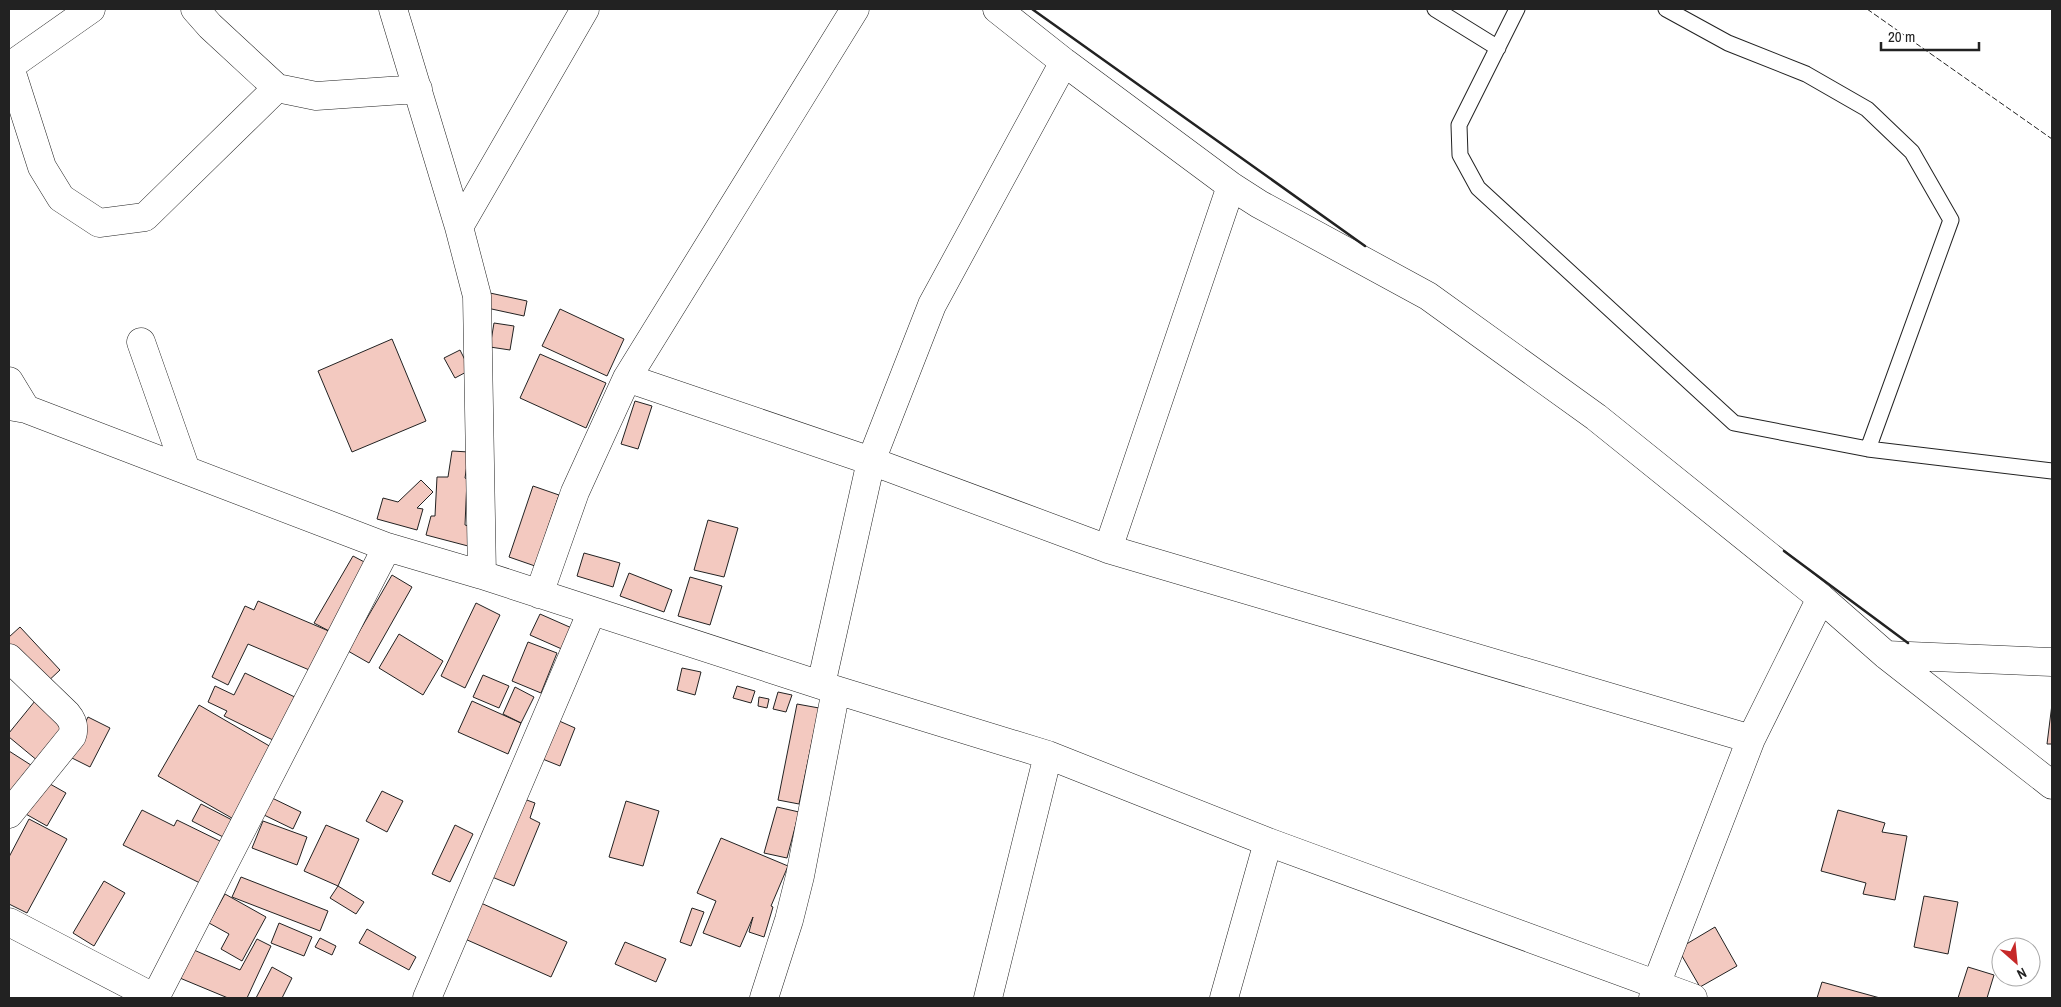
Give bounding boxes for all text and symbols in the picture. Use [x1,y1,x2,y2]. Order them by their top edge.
scale bar [1881,20,1978,52]
text: 20 m [1888,26,1915,47]
north arrow [1991,937,2041,987]
text: N [2014,964,2030,983]

